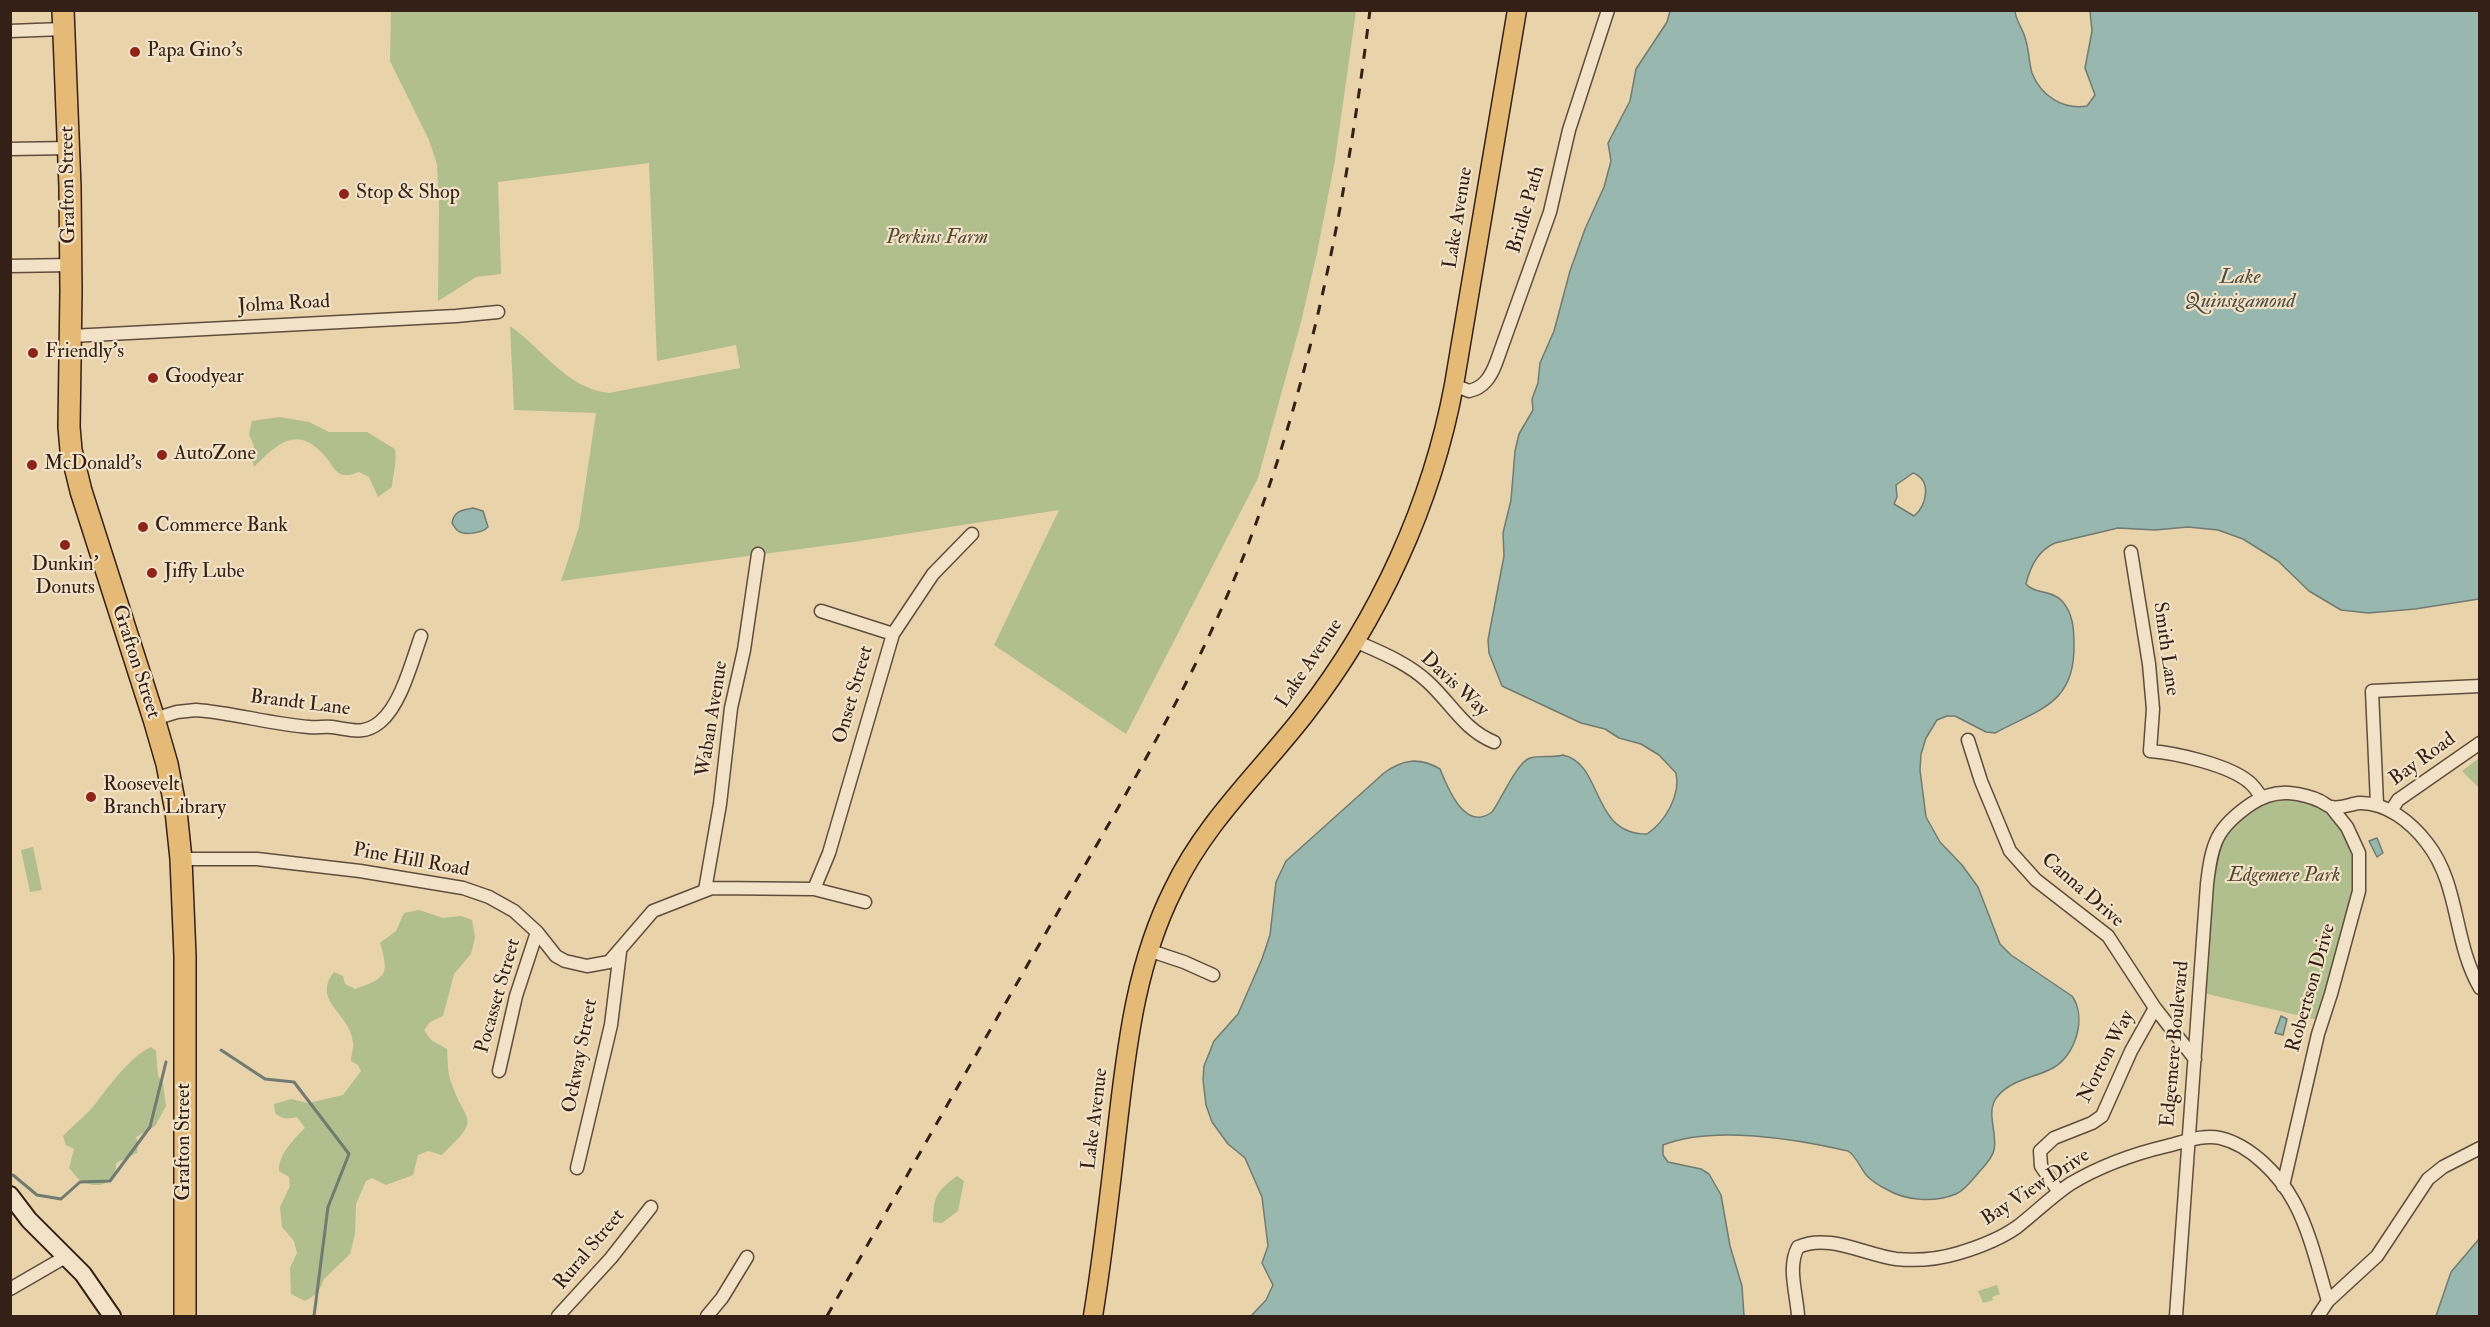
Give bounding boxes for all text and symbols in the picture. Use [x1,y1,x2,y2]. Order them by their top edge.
place label: Papa Gino's [147,40,243,64]
marker: Papa Gino's [128,45,142,59]
street label: Grafton Street [56,126,82,244]
street label: Bridle Path [1503,164,1551,256]
street label: Lake Avenue [1439,166,1479,270]
place label: Stop & Shop [356,182,460,206]
marker: Stop & Shop [337,187,351,201]
park label: Perkins Farm [886,227,988,251]
water label: Lake Quinsigamond [2185,265,2295,315]
street label: Jolma Road [237,291,331,319]
place label: Friendly's [45,341,124,365]
marker: Friendly's [26,346,40,360]
place label: Goodyear [165,366,244,390]
marker: Goodyear [146,371,160,385]
place label: AutoZone [174,443,256,467]
marker: AutoZone [155,448,169,462]
place label: McDonald's [44,453,142,477]
marker: McDonald's [25,458,39,472]
place label: Commerce Bank [155,515,288,539]
marker: Commerce Bank [136,520,150,534]
marker: Dunkin' Donuts [58,538,72,552]
place label: Dunkin' Donuts [31,554,99,601]
place label: Jiffy Lube [164,561,245,585]
marker: Jiffy Lube [145,566,159,580]
street label: Smith Lane [2147,601,2183,697]
street label: Grafton Street [105,602,165,722]
street label: Lake Avenue [1271,615,1349,713]
street label: Onset Street [829,643,879,747]
street label: Davis Way [1415,647,1493,723]
street label: Waban Avenue [692,659,734,779]
street label: Brandt Lane [249,686,351,722]
street label: Bay Road [2385,728,2461,792]
place label: Roosevelt Branch Library [103,774,226,821]
marker: Roosevelt Branch Library [84,790,98,804]
street label: Pine Hill Road [351,839,471,883]
street label: Canna Drive [2036,849,2128,933]
park label: Edgemere Park [2228,865,2340,889]
street label: Robertson Drive [2282,921,2342,1055]
street label: Pocasset Street [471,936,527,1056]
street label: Edgemere Boulevard [2157,960,2195,1128]
street label: Ockway Street [558,997,604,1115]
street label: Norton Way [2073,1007,2141,1107]
street label: Lake Avenue [1078,1067,1114,1171]
street label: Grafton Street [173,1083,197,1201]
street label: Bay View Drive [1977,1144,2095,1232]
street label: Rural Street [549,1205,631,1295]

